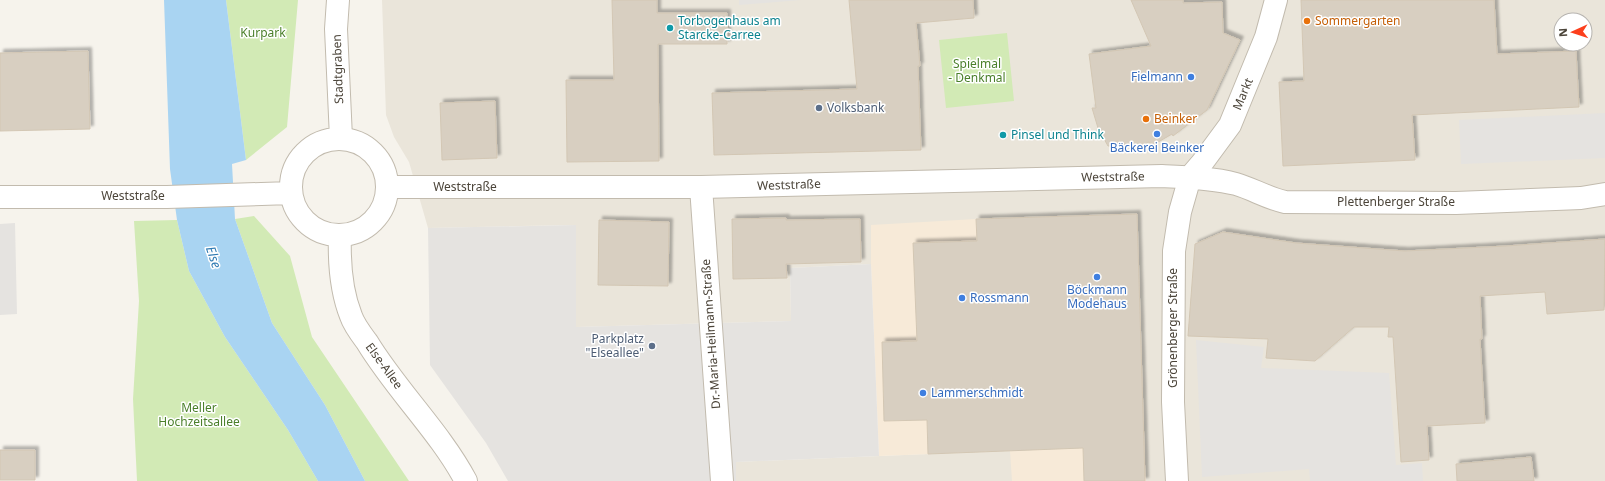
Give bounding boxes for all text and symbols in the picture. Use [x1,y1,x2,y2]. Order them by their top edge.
place label: Torbogenhaus am Starcke-Carree [678,12,781,43]
place label: Sommergarten [1315,12,1400,29]
north arrow [1553,12,1593,52]
marker: Sommergarten [1302,16,1312,26]
marker: Torbogenhaus am Starcke-Carree [665,23,675,33]
park label: Kurpark [240,24,286,41]
text: N [1555,28,1570,37]
street label: Stadtgraben [328,34,347,104]
park label: Spielmal - Denkmal [948,55,1006,86]
place label: Fielmann [1131,68,1183,85]
marker: Fielmann [1186,72,1196,82]
street label: Markt [1228,75,1257,112]
place label: Volksbank [827,99,885,116]
marker: Volksbank [814,103,824,113]
place label: Beinker [1154,110,1197,127]
marker: Beinker [1141,114,1151,124]
place label: Pinsel und Think [1011,126,1104,143]
marker: Bäckerei Beinker [1152,129,1162,139]
marker: Pinsel und Think [998,130,1008,140]
place label: Bäckerei Beinker [1110,139,1204,156]
street label: Weststraße [1081,167,1145,186]
street label: Weststraße [757,175,821,194]
street label: Weststraße [433,178,497,195]
street label: Weststraße [101,187,165,204]
street label: Plettenberger Straße [1337,193,1455,210]
water label: Else [202,244,226,271]
street label: Dr.-Maria-Heilmann-Straße [697,258,724,410]
street label: Grönenberger Straße [1164,268,1181,388]
marker: Böckmann Modehaus [1092,272,1102,282]
place label: Böckmann Modehaus [1067,281,1127,312]
place label: Rossmann [970,289,1029,306]
marker: Rossmann [957,293,967,303]
place label: Parkplatz "Elseallee" [586,330,644,361]
street label: Else-Allee [362,339,407,393]
marker: Parkplatz "Elseallee" [647,341,657,351]
place label: Lammerschmidt [931,384,1024,401]
marker: Lammerschmidt [918,388,928,398]
park label: Meller Hochzeitsallee [158,399,240,430]

